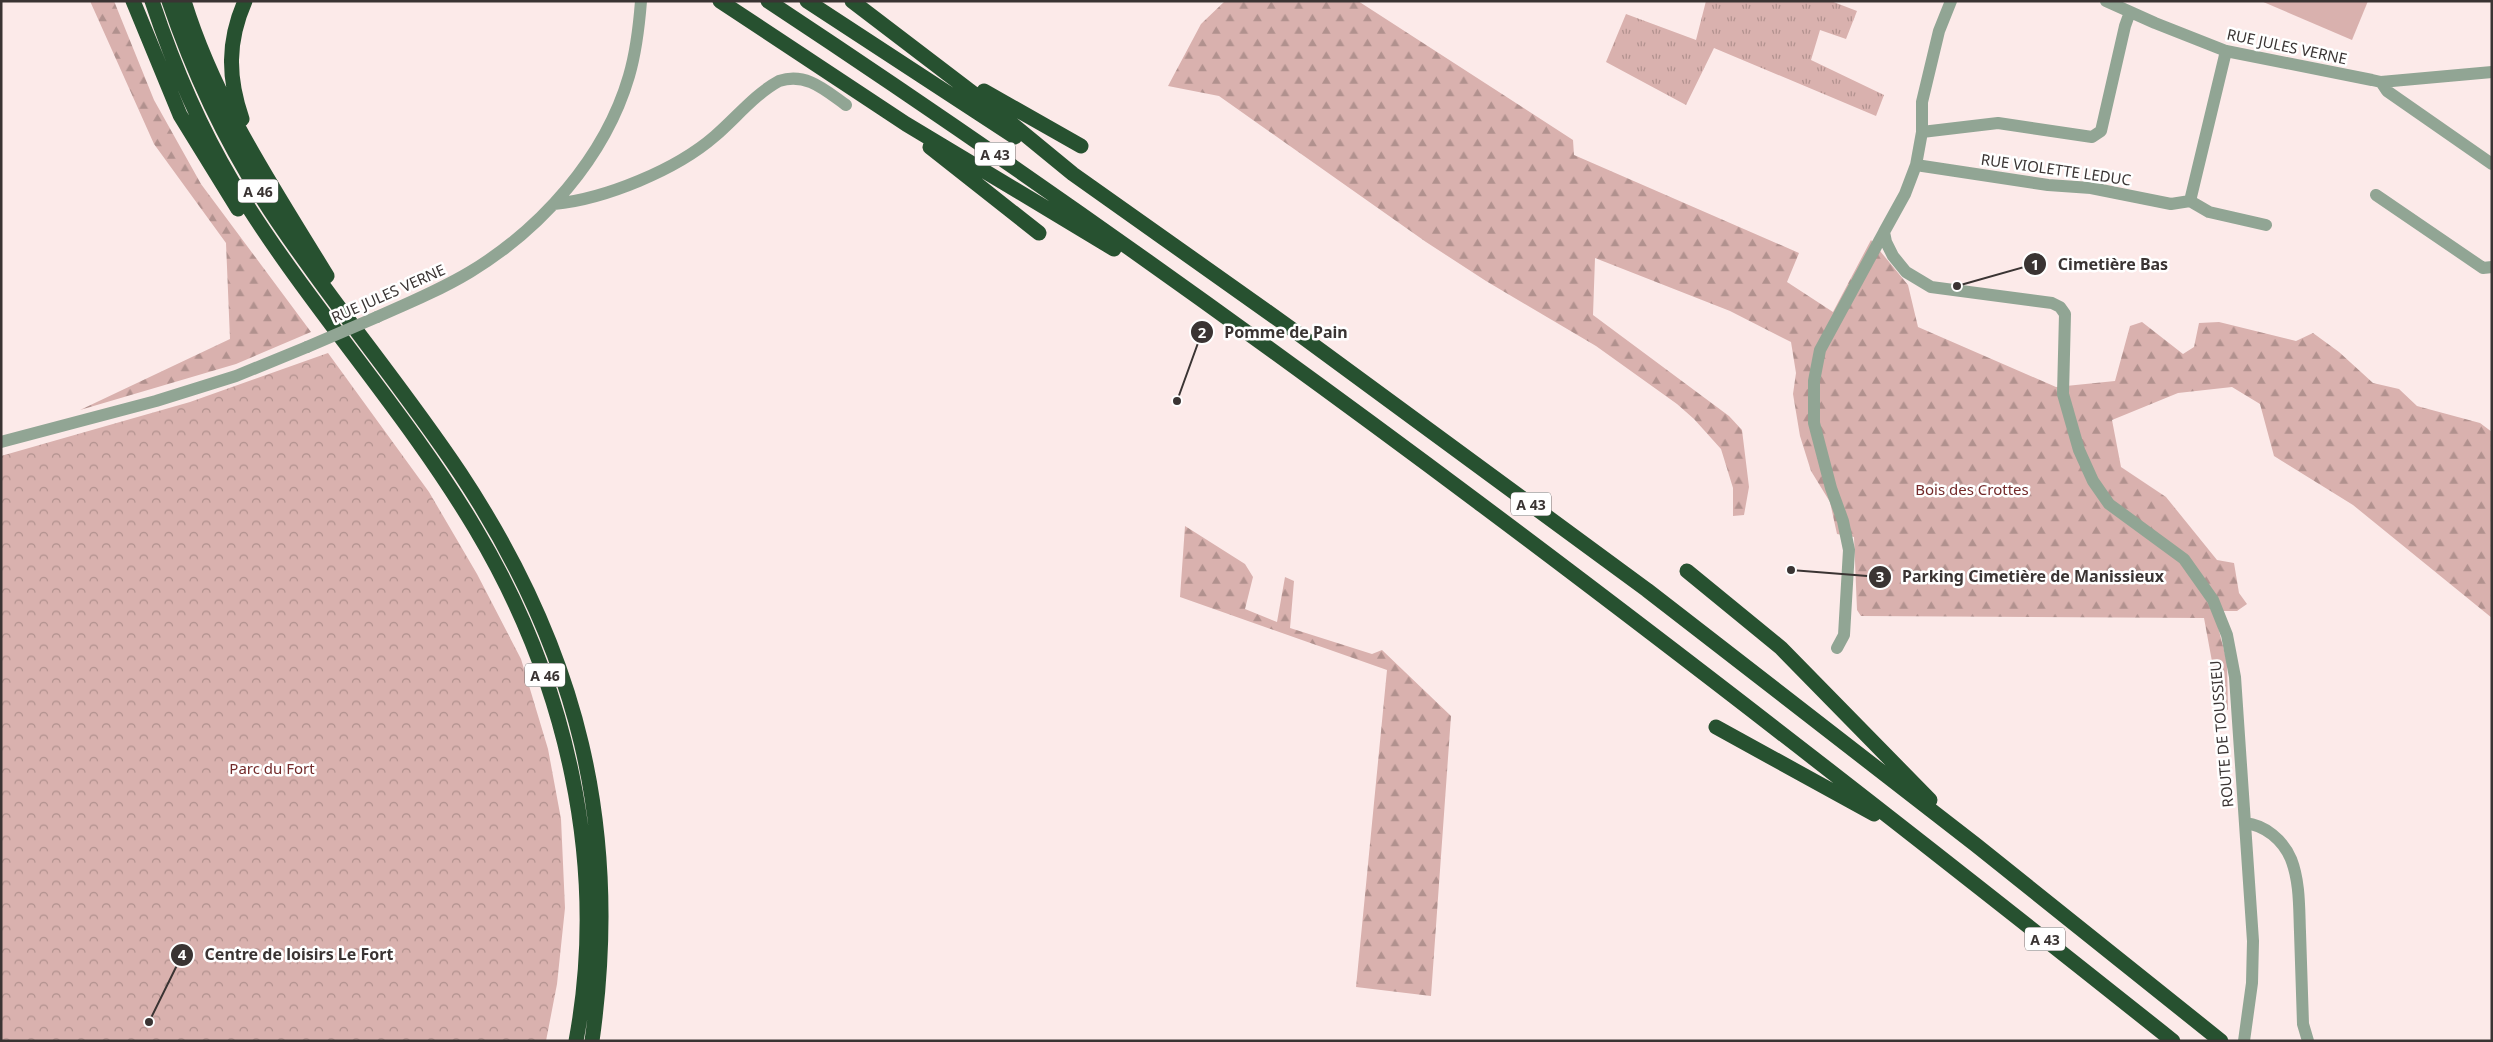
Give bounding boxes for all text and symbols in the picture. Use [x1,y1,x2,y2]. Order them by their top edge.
street label: RUE JULES VERNE [2225,24,2349,68]
road number: A 43 [975,142,1015,166]
street label: RUE VIOLETTE LEDUC [1980,149,2133,190]
road number: A 46 [238,180,278,202]
callout: Cimetière Bas [2023,249,2178,280]
text: Cimetière Bas [2058,253,2168,275]
text: 1 [2031,254,2039,274]
street label: RUE JULES VERNE [328,259,448,327]
callout: Pomme de Pain [1189,317,1358,348]
text: Pomme de Pain [1224,321,1348,343]
text: 2 [1198,322,1207,342]
park label: Bois des Crottes [1915,479,2029,499]
road number: A 43 [1511,492,1551,516]
callout: Parking Cimetière de Manissieux [1867,561,2174,592]
text: Parking Cimetière de Manissieux [1902,565,2165,587]
text: 3 [1876,566,1884,586]
street label: ROUTE DE TOUSSIEU [2205,660,2237,808]
road number: A 46 [525,664,565,686]
park label: Parc du Fort [229,758,315,778]
road number: A 43 [2025,928,2065,951]
callout: Centre de loisirs Le Fort [170,939,404,970]
text: Centre de loisirs Le Fort [205,943,393,965]
text: 4 [178,944,187,964]

